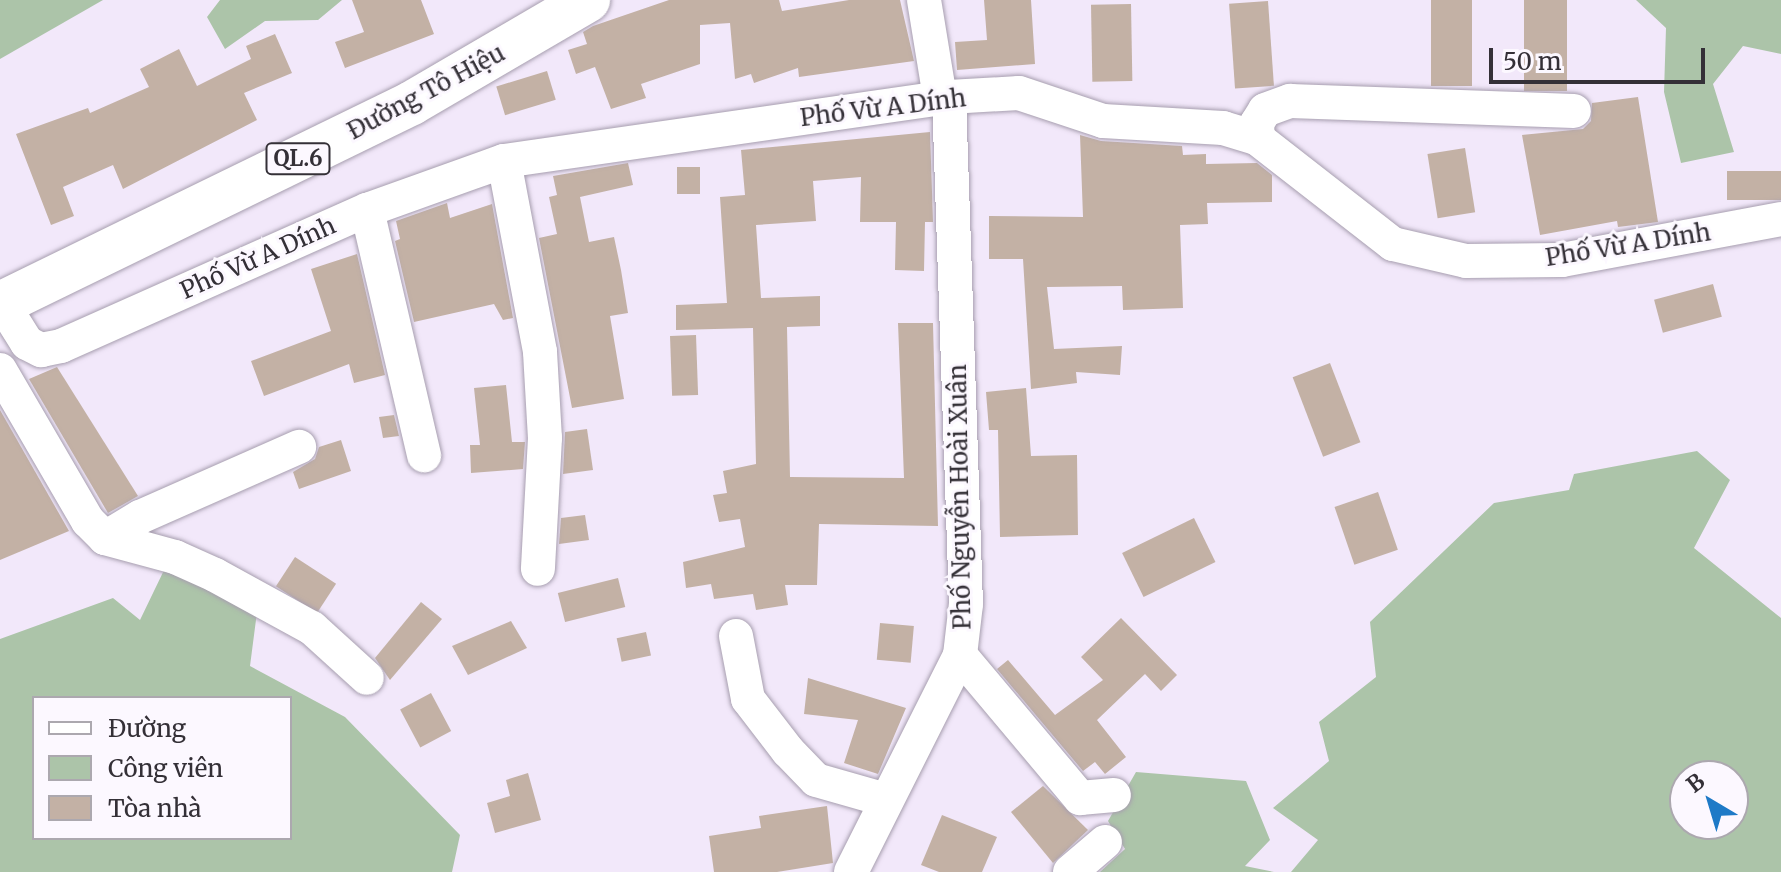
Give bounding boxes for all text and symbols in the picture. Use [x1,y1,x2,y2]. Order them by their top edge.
scale bar [1493,32,1709,82]
street label: Đường Tô Hiệu [342,38,510,146]
text: 50 m [1503,46,1562,77]
street label: Phố Vừ A Dính [798,84,968,132]
road number: QL.6 [264,141,332,177]
street label: Phố Vừ A Dính [176,211,340,305]
street label: Phố Vừ A Dính [1543,218,1713,272]
street label: Phố Nguyễn Hoài Xuân [943,364,977,630]
legend [32,696,292,840]
text: Đường [108,713,186,744]
text: Công viên [108,753,223,784]
north arrow [1669,760,1749,840]
text: B [1681,767,1710,798]
text: Tòa nhà [108,793,201,824]

